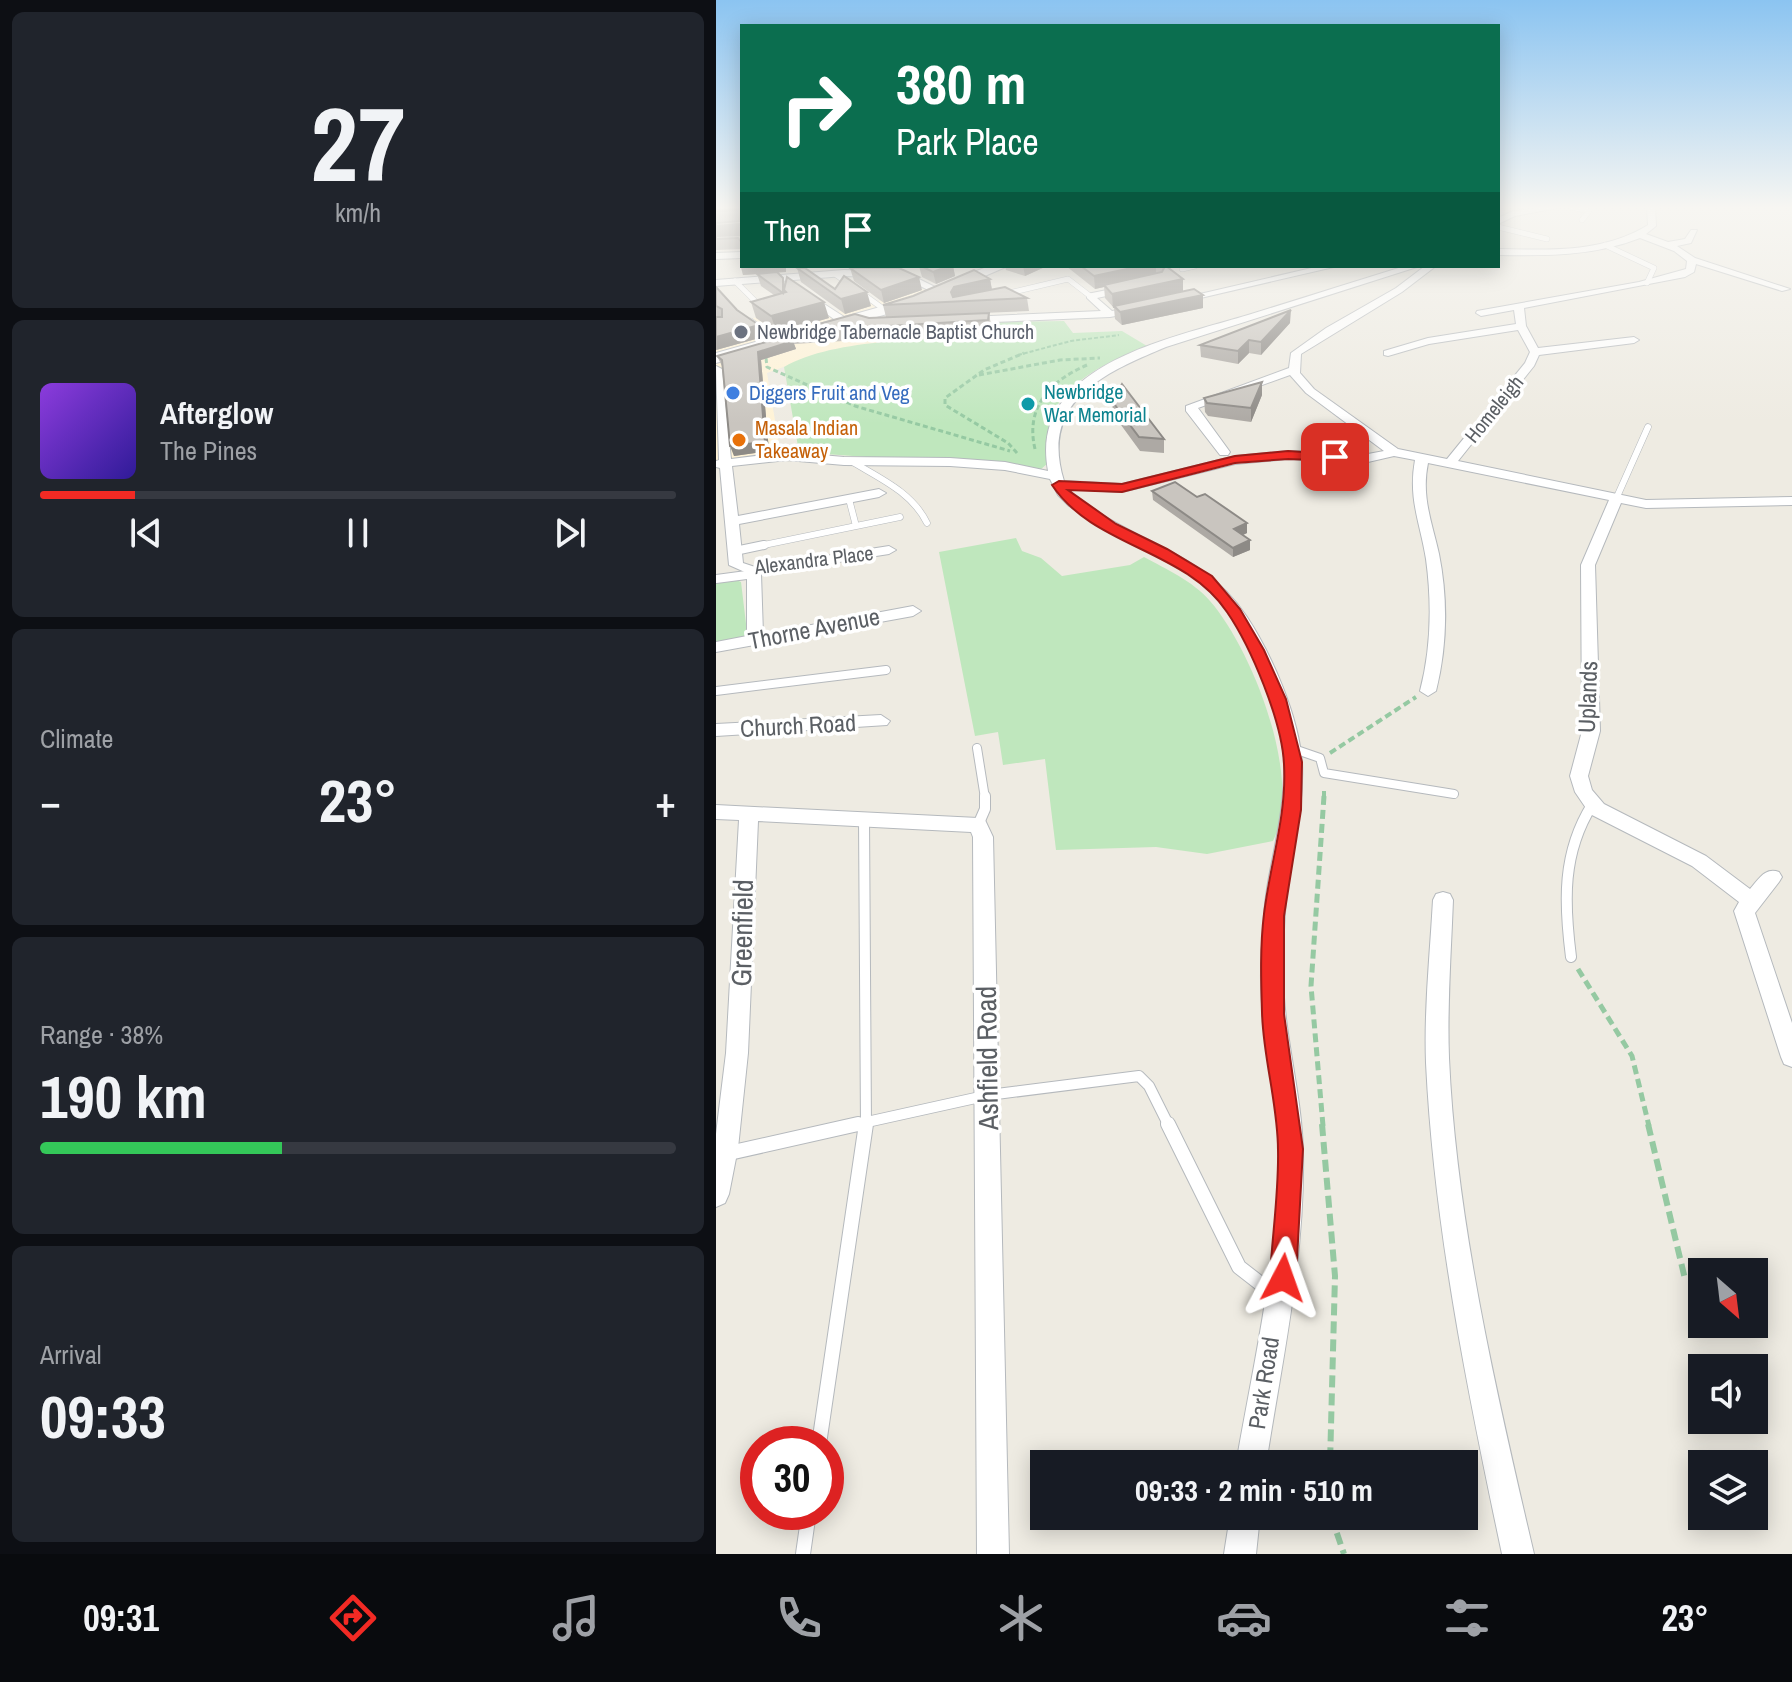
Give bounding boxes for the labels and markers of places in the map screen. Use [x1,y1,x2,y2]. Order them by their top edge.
place label: Newbridge Tabernacle Baptist Church [757,318,1034,345]
marker: Newbridge Tabernacle Baptist Church [732,323,750,341]
place label: Newbridge War Memorial [1044,378,1146,428]
place label: Diggers Fruit and Veg [749,379,909,406]
marker: Diggers Fruit and Veg [724,384,742,402]
marker: Newbridge War Memorial [1019,395,1037,413]
place label: Masala Indian Takeaway [755,414,858,464]
pin [1301,423,1369,491]
marker: Masala Indian Takeaway [730,431,748,449]

